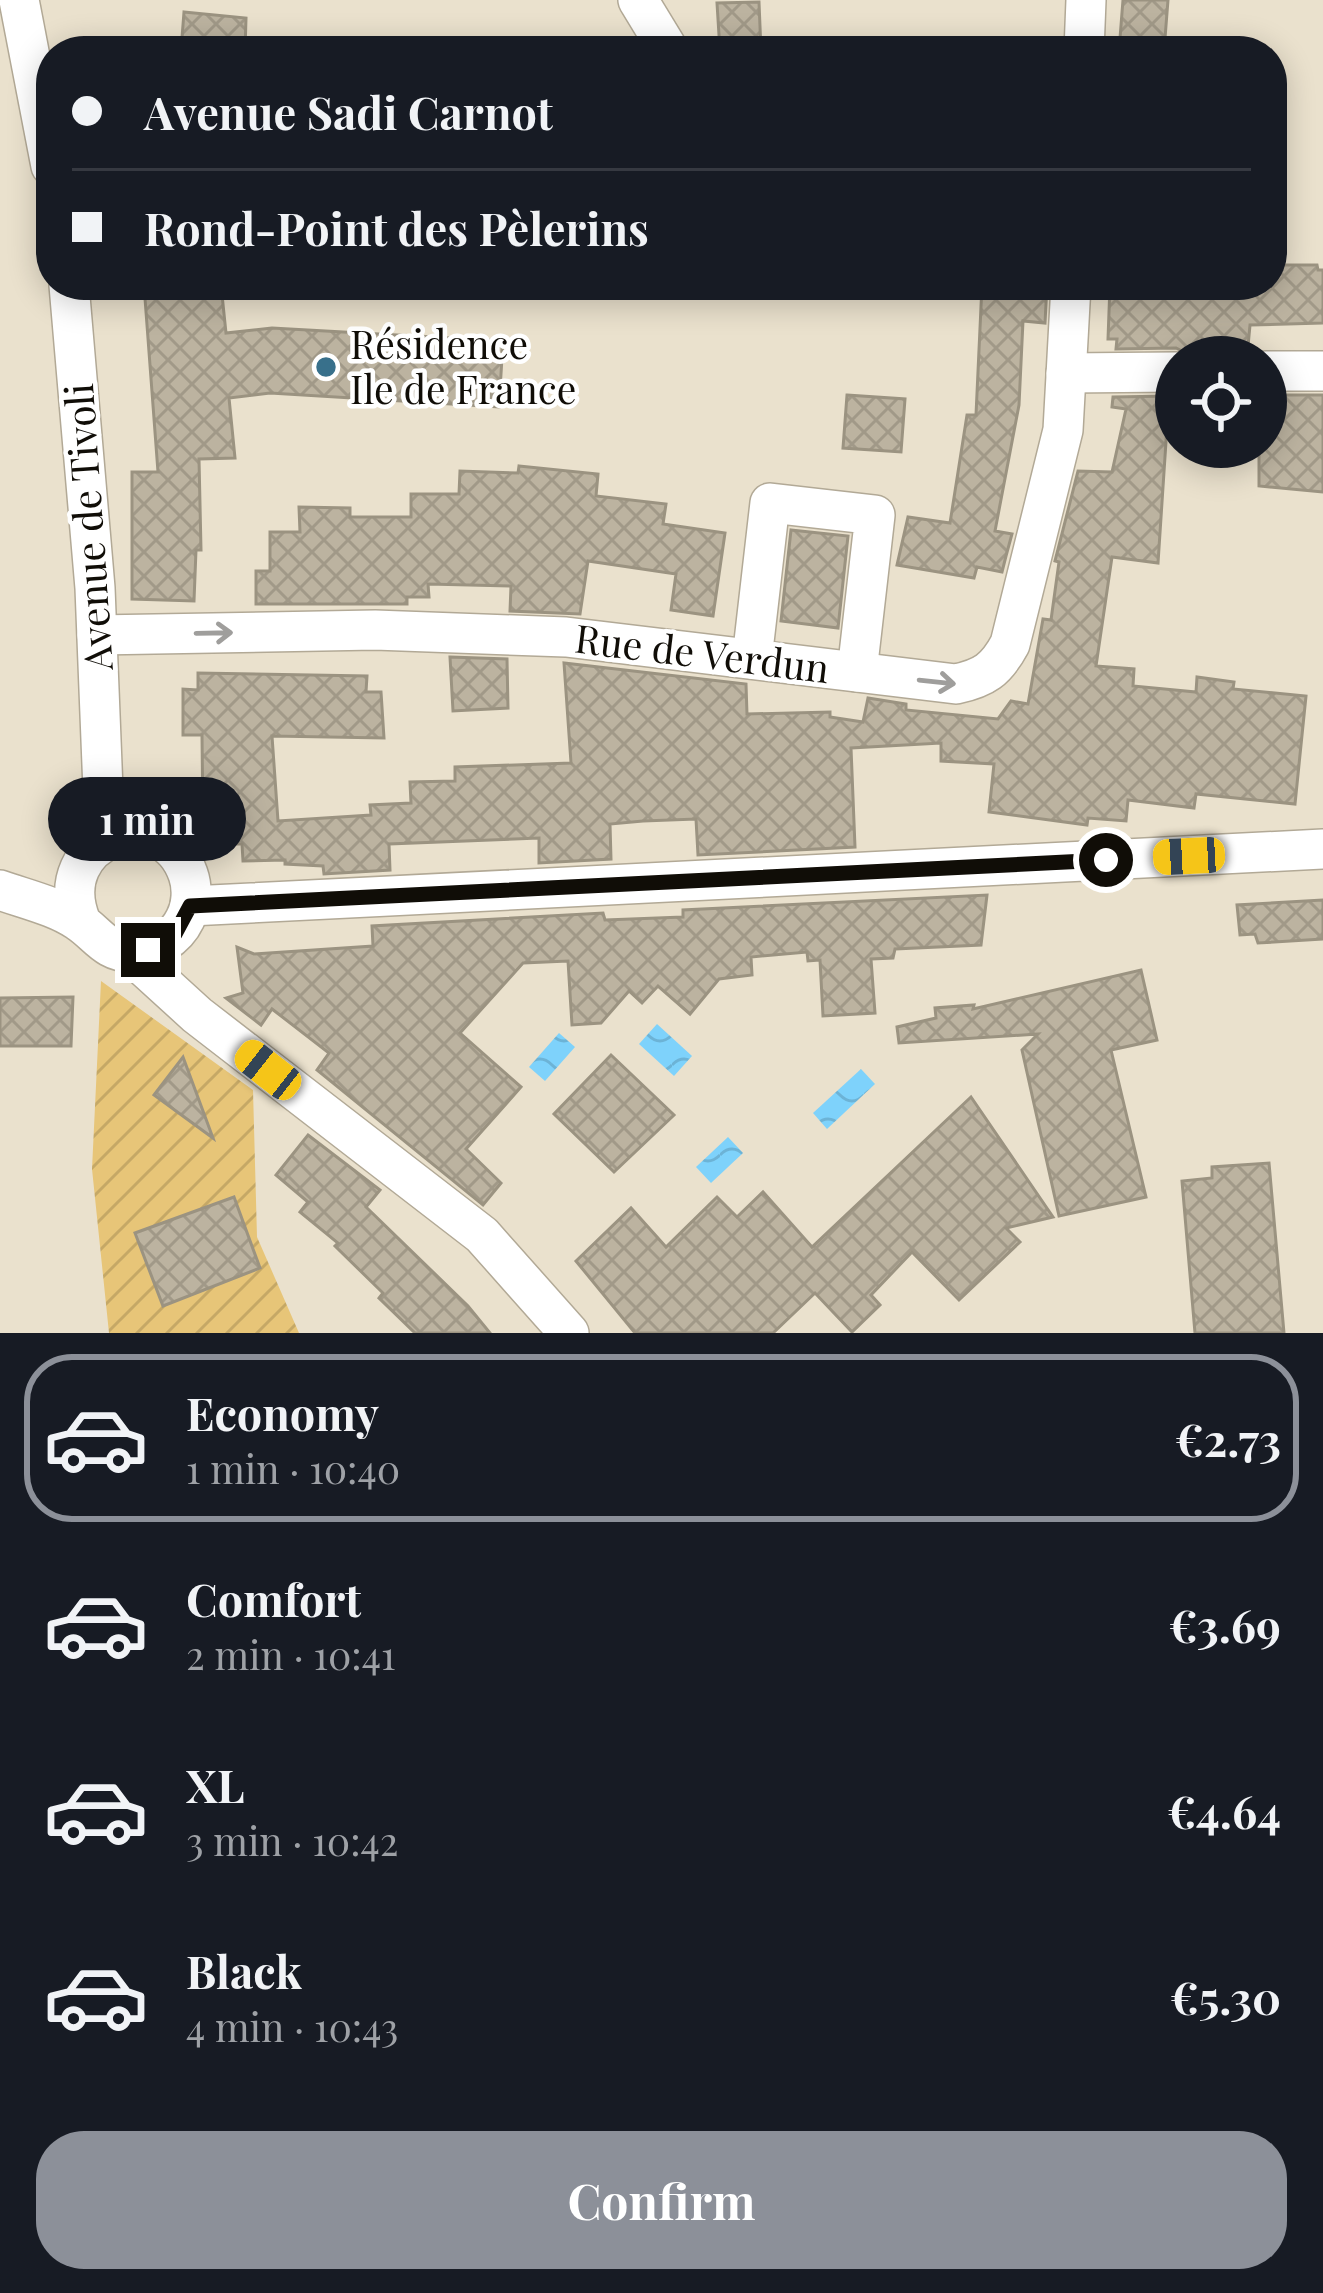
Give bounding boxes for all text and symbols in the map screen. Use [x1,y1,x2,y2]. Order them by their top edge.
text: Avenue Sadi Carnot [144,81,553,141]
text: Rond-Point des Pèlerins [144,197,649,257]
place label: Résidence Ile de France [350,317,576,414]
map controls [1155,336,1287,468]
button: locate [1155,336,1287,468]
marker: Résidence Ile de France [313,354,339,380]
street label: Avenue de Tivoli [51,382,123,673]
street label: Rue de Verdun [572,611,832,693]
one-way arrow [194,621,233,644]
one-way arrow [917,671,956,693]
callout: 1 min [49,776,247,860]
text: 1 min [99,793,195,845]
route start [1079,833,1133,887]
car [1152,836,1226,876]
route end [121,923,175,977]
car [229,1034,307,1106]
text: Economy [186,1382,379,1442]
icon: car [42,1384,150,1492]
text: €2.73 [1175,1408,1281,1468]
text: 1 min · 10:40 [186,1442,400,1494]
text: Comfort [186,1568,361,1628]
icon: car [42,1570,150,1678]
text: €3.69 [1169,1594,1281,1654]
text: 2 min · 10:41 [186,1628,395,1680]
text: XL [186,1754,245,1814]
icon: car [42,1756,150,1864]
text: €4.64 [1167,1780,1281,1840]
text: 3 min · 10:42 [186,1814,399,1866]
text: Black [186,1940,302,2000]
icon: car [42,1942,150,2050]
text: €5.30 [1170,1966,1281,2026]
text: 4 min · 10:43 [186,2000,398,2052]
button: Confirm [36,2131,1287,2269]

